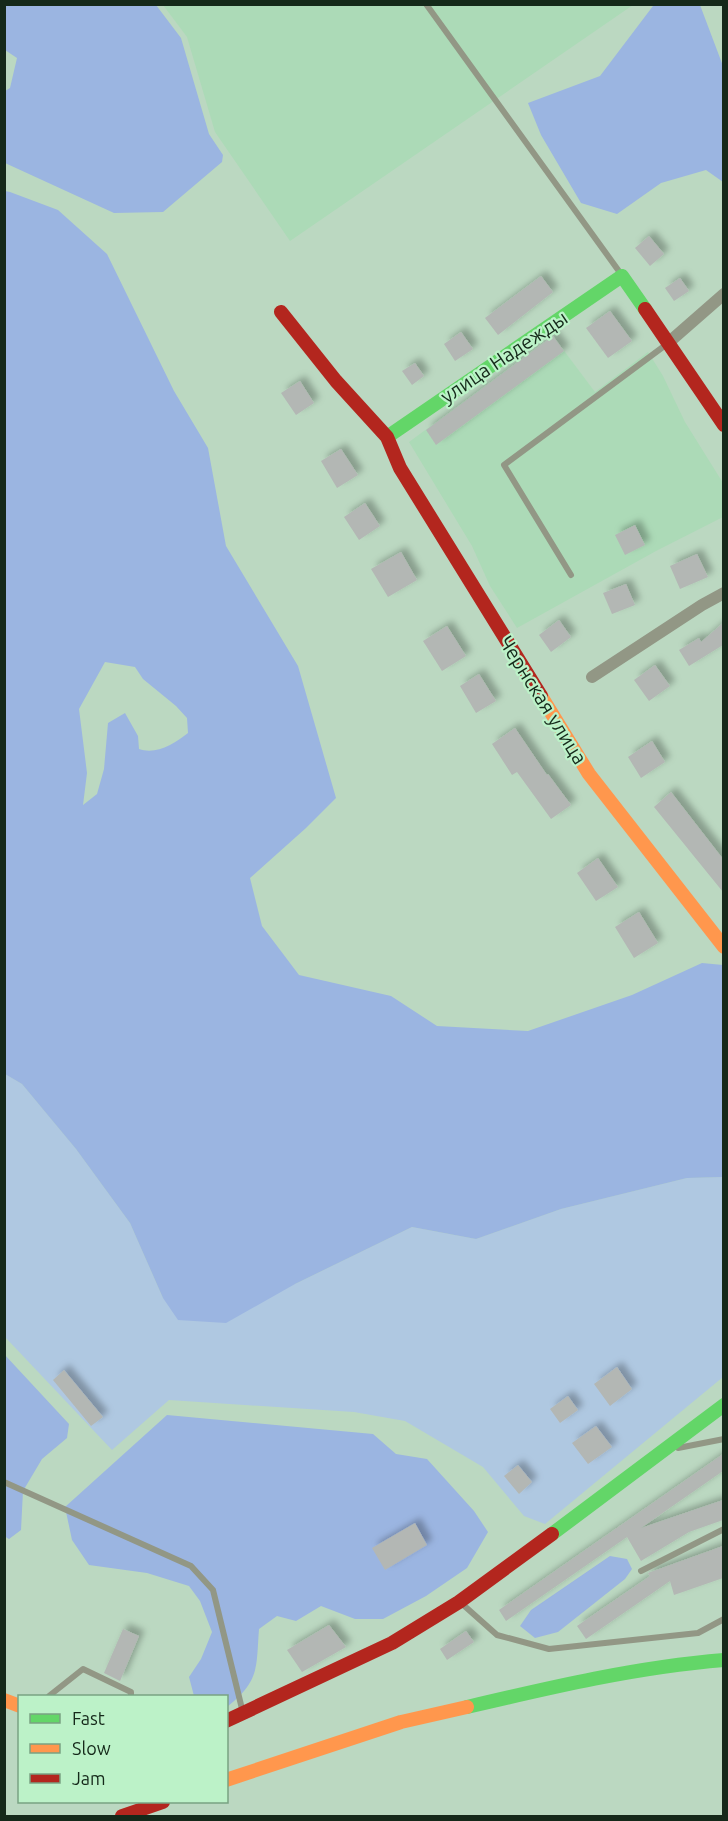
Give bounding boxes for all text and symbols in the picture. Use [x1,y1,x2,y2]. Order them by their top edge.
street label: улица Надежды [436,306,572,408]
street label: Чернская улица [495,631,592,768]
legend [18,1695,228,1803]
text: Fast [72,1708,105,1728]
text: Slow [72,1738,111,1758]
text: Jam [72,1768,106,1788]

